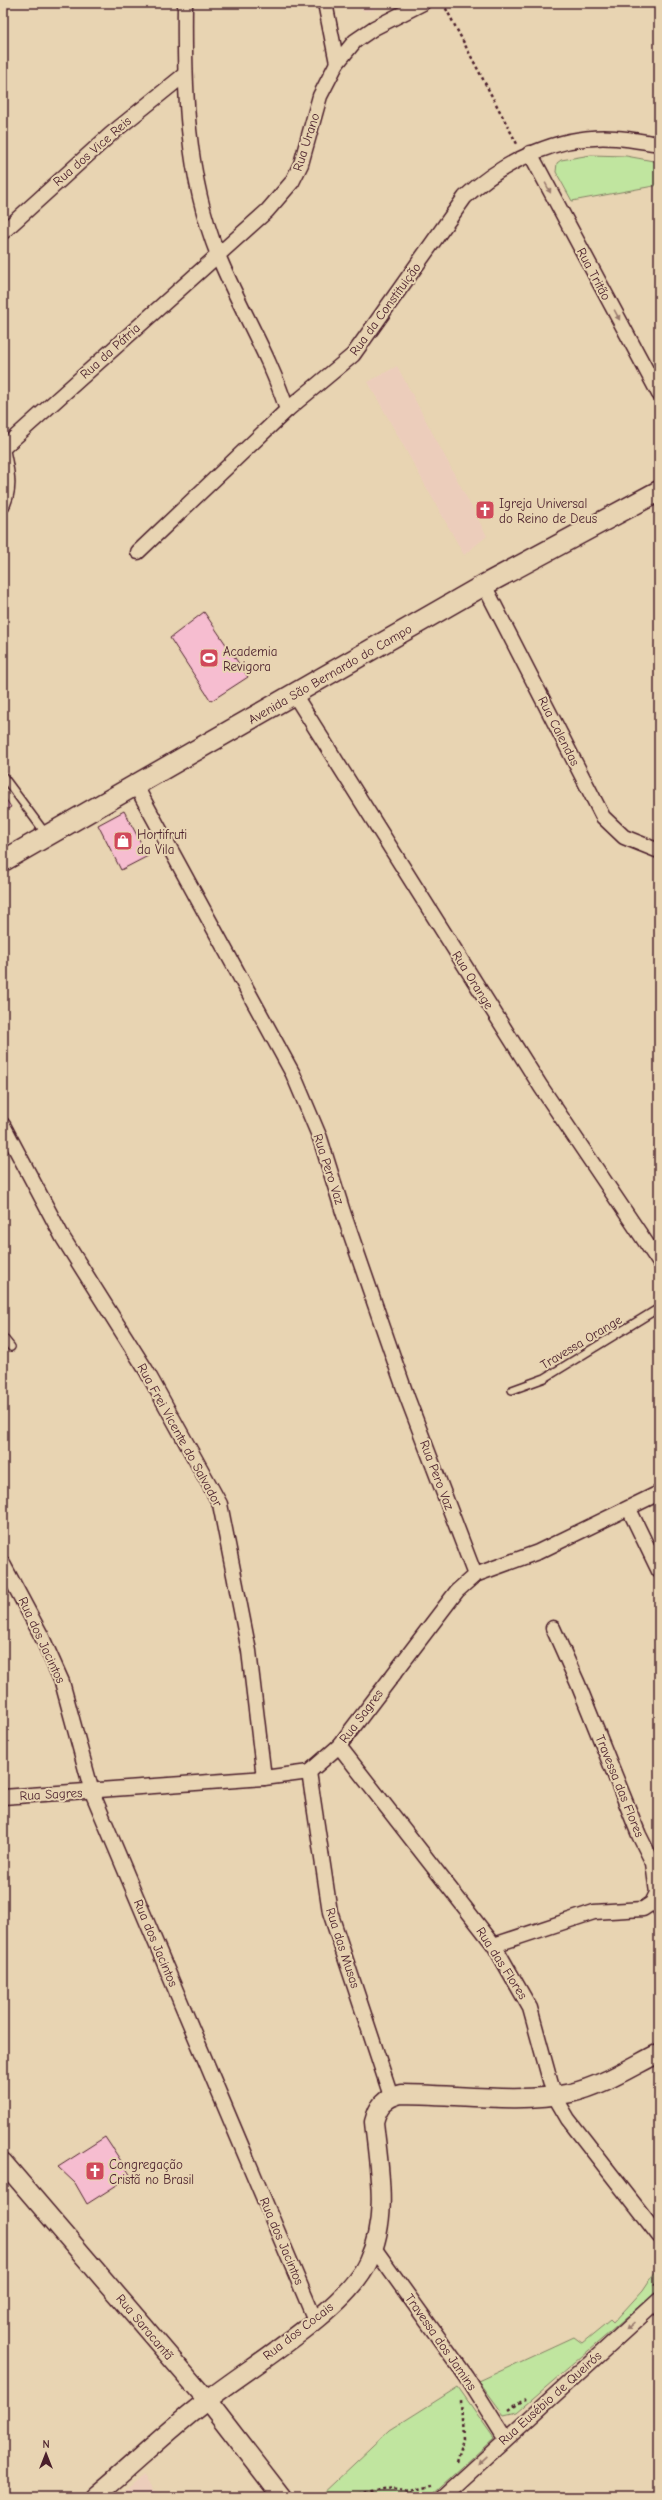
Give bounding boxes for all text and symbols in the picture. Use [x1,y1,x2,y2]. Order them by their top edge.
street label: Rua Urano [290,111,322,173]
street label: Rua dos Vice Reis [50,113,134,189]
one-way arrow [545,182,552,194]
street label: Rua Tritão [574,245,614,303]
street label: Rua da Constituição [346,260,424,358]
one-way arrow [613,309,620,320]
street label: Rua da Pátria [77,320,143,382]
place label: Igreja Universal do Reino de Deus [499,496,597,526]
church icon: Igreja Universal do Reino de Deus [474,499,496,521]
street label: Avenida São Bernardo do Campo [246,621,415,727]
place label: Academia Revigora [223,644,277,674]
sports icon: Academia Revigora [198,647,220,669]
street label: Rua Calendas [535,694,583,768]
place label: Hortifruti da Vila [137,827,187,857]
shop icon: Hortifruti da Vila [112,830,134,852]
street label: Rua Orange [449,948,497,1012]
street label: Rua Pero Vaz [311,1132,348,1207]
street label: Travessa Orange [537,1312,625,1372]
street label: Rua Frei Vicente do Salvador [134,1361,226,1510]
street label: Rua Pero Vaz [417,1438,457,1512]
street label: Rua dos Jacintos [15,1594,69,1686]
street label: Rua Sagres [336,1686,386,1746]
street label: Travessa das Flores [593,1732,647,1840]
street label: Rua Sagres [19,1785,83,1803]
street label: Rua dos Jacintos [131,1897,181,1989]
street label: Rua das Musas [323,1906,363,1990]
street label: Rua das Flores [473,1924,531,2002]
place label: Congregação Cristã no Brasil [109,2157,194,2187]
church icon: Congregação Cristã no Brasil [84,2160,106,2182]
street label: Rua dos Jacintos [257,2195,307,2287]
street label: Rua Saracantã [113,2291,177,2363]
street label: Travessa dos Jamins [402,2291,480,2393]
street label: Rua dos Cocais [260,2299,336,2363]
one-way arrow [625,2321,635,2331]
street label: Rua Eusébio de Queirós [496,2348,604,2448]
north arrow [26,2434,66,2474]
text: N [42,2438,50,2451]
one-way arrow [477,2456,487,2465]

